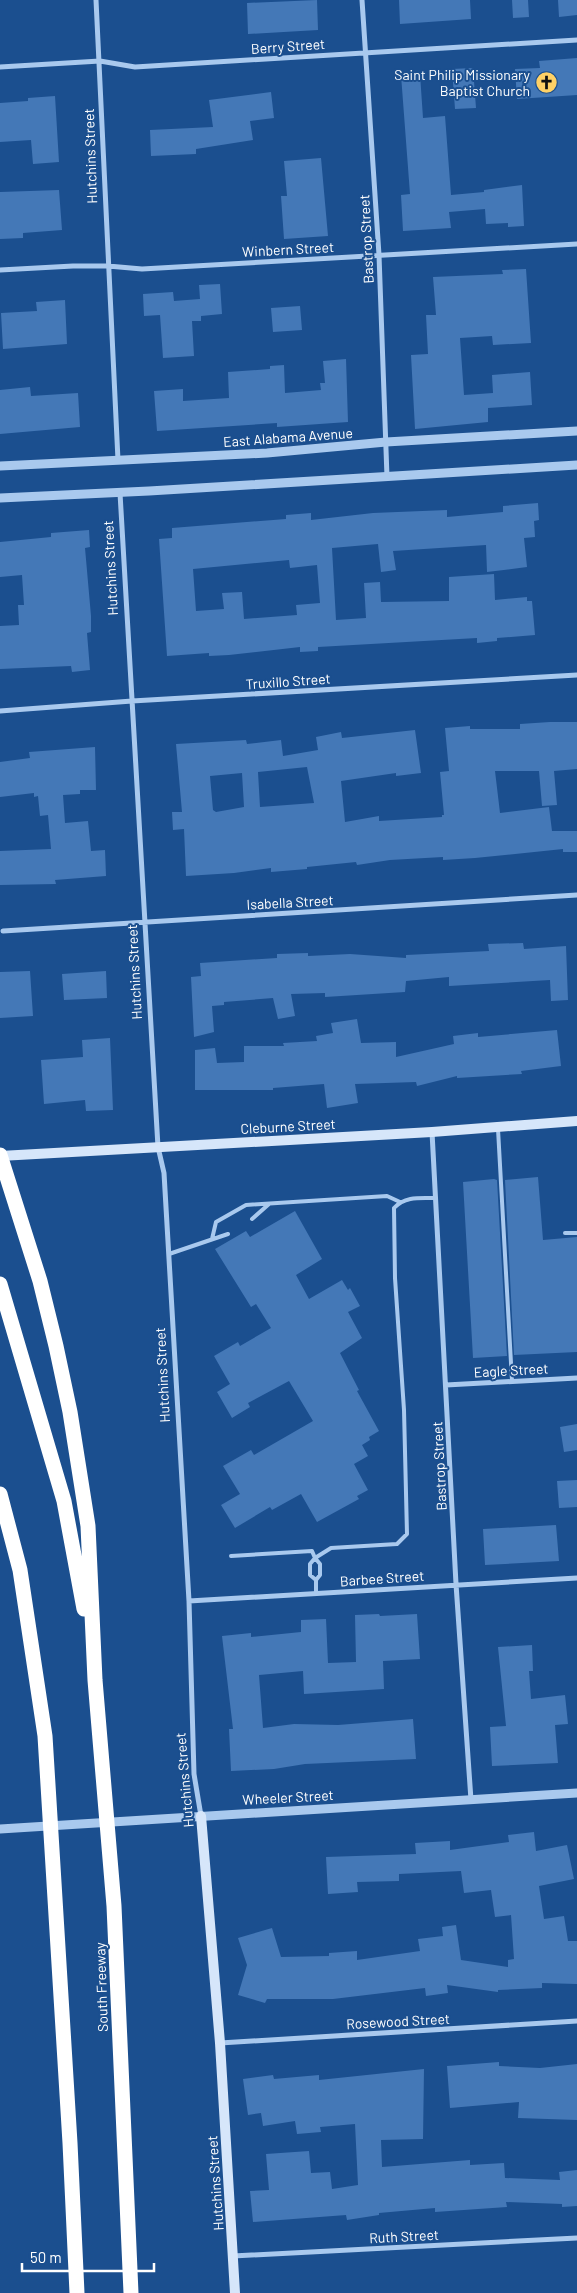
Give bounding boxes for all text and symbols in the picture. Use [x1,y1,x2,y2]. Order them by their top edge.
street label: Berry Street [250,35,326,57]
place label: Saint Philip Missionary Baptist Church [394,66,531,99]
church icon: Saint Philip Missionary Baptist Church [534,70,558,94]
street label: Hutchins Street [80,108,100,204]
street label: Bastrop Street [355,194,377,284]
street label: Winbern Street [242,238,334,260]
street label: East Alabama Avenue [223,424,353,450]
street label: Hutchins Street [99,520,121,616]
street label: Truxillo Street [245,670,331,692]
street label: Isabella Street [246,891,334,913]
street label: Hutchins Street [123,924,145,1020]
street label: Cleburne Street [240,1115,336,1137]
street label: Hutchins Street [151,1327,173,1423]
street label: Eagle Street [473,1360,549,1380]
street label: Bastrop Street [428,1421,450,1511]
street label: Barbee Street [339,1567,425,1589]
street label: Hutchins Street [171,1732,197,1828]
street label: Wheeler Street [242,1786,334,1808]
street label: South Freeway [91,1941,111,2032]
street label: Rosewood Street [346,2010,450,2032]
street label: Hutchins Street [203,2135,227,2231]
street label: Ruth Street [369,2226,439,2246]
scale bar [22,2240,155,2272]
text: 50 m [30,2248,62,2266]

